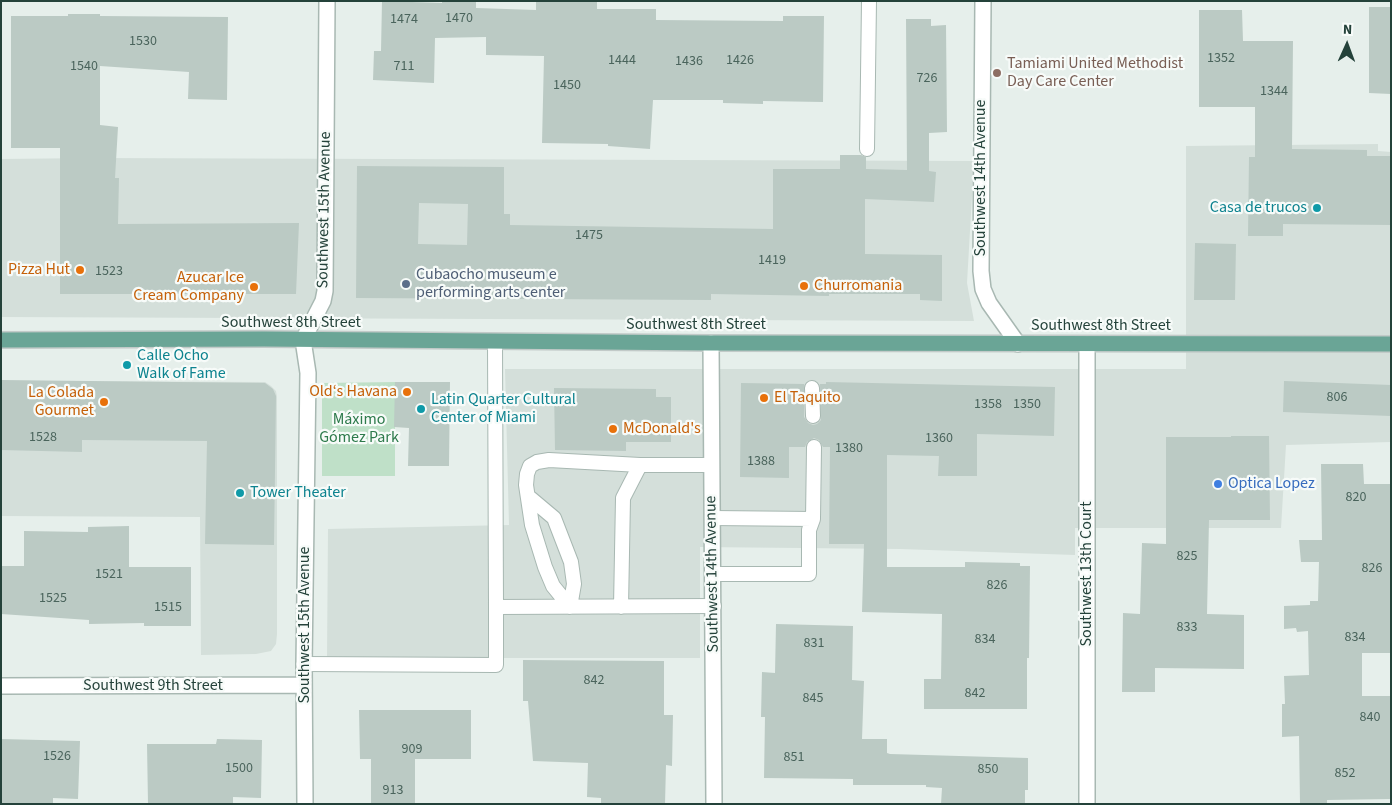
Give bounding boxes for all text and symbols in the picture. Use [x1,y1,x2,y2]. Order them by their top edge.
house number: 1470 [445,11,473,27]
house number: 1474 [390,12,418,28]
north arrow [1322,20,1372,70]
text: N [1343,20,1353,40]
house number: 1530 [129,34,157,50]
house number: 1352 [1207,51,1235,67]
house number: 1444 [608,53,636,69]
house number: 1426 [726,53,754,69]
house number: 1436 [675,54,703,70]
place label: Tamiami United Methodist Day Care Center [1007,54,1183,92]
house number: 1540 [70,59,98,75]
house number: 711 [394,59,414,75]
marker: Tamiami United Methodist Day Care Center [991,67,1003,79]
house number: 726 [917,71,937,87]
house number: 1450 [553,78,581,94]
house number: 1344 [1260,84,1288,100]
street label: Southwest 14th Avenue [971,100,991,256]
street label: Southwest 15th Avenue [314,131,336,289]
place label: Casa de trucos [1210,198,1307,218]
marker: Casa de trucos [1311,202,1323,214]
house number: 1475 [575,228,603,244]
house number: 1419 [758,253,786,269]
place label: Pizza Hut [8,260,70,280]
marker: Pizza Hut [74,264,86,276]
house number: 1523 [95,264,123,280]
place label: Cubaocho museum e performing arts center [416,265,565,303]
place label: Azucar Ice Cream Company [133,268,244,306]
place label: Churromania [814,276,902,296]
marker: Cubaocho museum e performing arts center [400,278,412,290]
marker: Churromania [798,280,810,292]
marker: Azucar Ice Cream Company [248,281,260,293]
street label: Southwest 8th Street [221,313,361,333]
street label: Southwest 8th Street [626,315,766,335]
street label: Southwest 8th Street [1031,316,1171,336]
place label: Calle Ocho Walk of Fame [137,346,226,384]
marker: Calle Ocho Walk of Fame [121,359,133,371]
place label: Old‘s Havana [309,382,397,402]
place label: La Colada Gourmet [28,383,94,421]
marker: Old‘s Havana [401,386,413,398]
place label: El Taquito [774,388,841,408]
place label: Latin Quarter Cultural Center of Miami [431,390,576,428]
house number: 806 [1327,390,1347,406]
marker: El Taquito [758,392,770,404]
marker: La Colada Gourmet [98,396,110,408]
house number: 1358 [974,397,1002,413]
house number: 1350 [1013,397,1041,413]
marker: Latin Quarter Cultural Center of Miami [415,403,427,415]
park label: Máximo Gómez Park [319,410,399,448]
place label: McDonald's [623,419,701,439]
marker: McDonald's [607,423,619,435]
house number: 1528 [29,430,57,446]
house number: 1360 [925,431,953,447]
house number: 1380 [835,441,863,457]
house number: 1388 [747,454,775,470]
place label: Optica Lopez [1228,474,1315,494]
marker: Optica Lopez [1212,478,1224,490]
place label: Tower Theater [250,483,346,503]
marker: Tower Theater [234,487,246,499]
house number: 820 [1346,490,1366,506]
street label: Southwest 14th Avenue [702,495,724,653]
street label: Southwest 13th Court [1077,501,1097,647]
street label: Southwest 15th Avenue [295,547,315,703]
house number: 825 [1177,549,1197,565]
house number: 826 [1362,561,1382,577]
house number: 1521 [95,567,123,583]
house number: 826 [987,578,1007,594]
house number: 1525 [39,591,67,607]
house number: 1515 [154,600,182,616]
house number: 833 [1177,620,1197,636]
house number: 834 [1345,630,1365,646]
house number: 834 [975,632,995,648]
house number: 831 [804,636,824,652]
house number: 842 [584,673,604,689]
street label: Southwest 9th Street [83,676,223,696]
house number: 842 [965,686,985,702]
house number: 845 [803,691,823,707]
house number: 840 [1360,710,1380,726]
house number: 909 [402,742,422,758]
house number: 1526 [43,749,71,765]
house number: 851 [784,750,804,766]
house number: 1500 [225,761,253,777]
house number: 850 [978,762,998,778]
house number: 852 [1335,766,1355,782]
house number: 913 [383,783,403,799]

